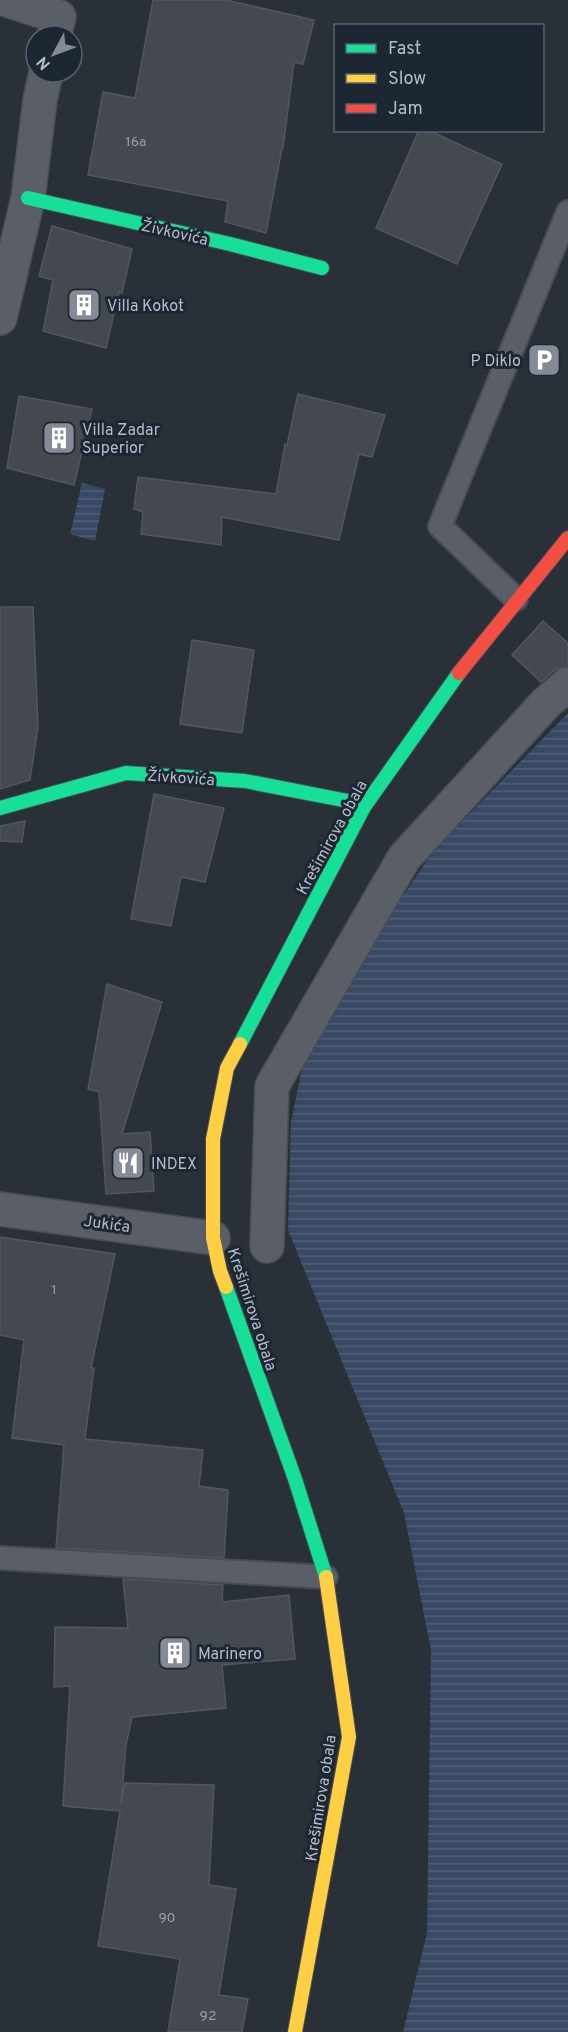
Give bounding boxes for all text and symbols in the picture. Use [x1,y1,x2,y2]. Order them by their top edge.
north arrow [24,24,84,84]
legend [334,24,544,132]
text: Fast [388,38,421,61]
text: N [33,52,56,73]
text: Slow [388,68,426,91]
text: Jam [388,98,423,121]
house number: 16a [126,134,146,151]
street label: Živkovića [139,215,210,251]
building icon: Villa Kokot [66,287,102,323]
place label: Villa Kokot [107,297,184,317]
parking icon: P Diklo [526,342,562,378]
place label: P Diklo [471,352,521,372]
building icon: Villa Zadar Superior [41,420,77,456]
place label: Villa Zadar Superior [82,421,160,459]
street label: Živkovića [146,765,216,791]
street label: Krešimirova obala [293,777,373,899]
restaurant icon: INDEX [110,1145,146,1181]
place label: INDEX [151,1155,197,1175]
street label: Jukića [82,1212,131,1238]
street label: Krešimirova obala [222,1246,280,1374]
house number: 1 [51,1282,57,1299]
building icon: Marinero [157,1635,193,1671]
place label: Marinero [198,1645,262,1665]
street label: Krešimirova obala [302,1734,342,1863]
house number: 90 [158,1910,176,1927]
house number: 92 [200,2008,216,2025]

